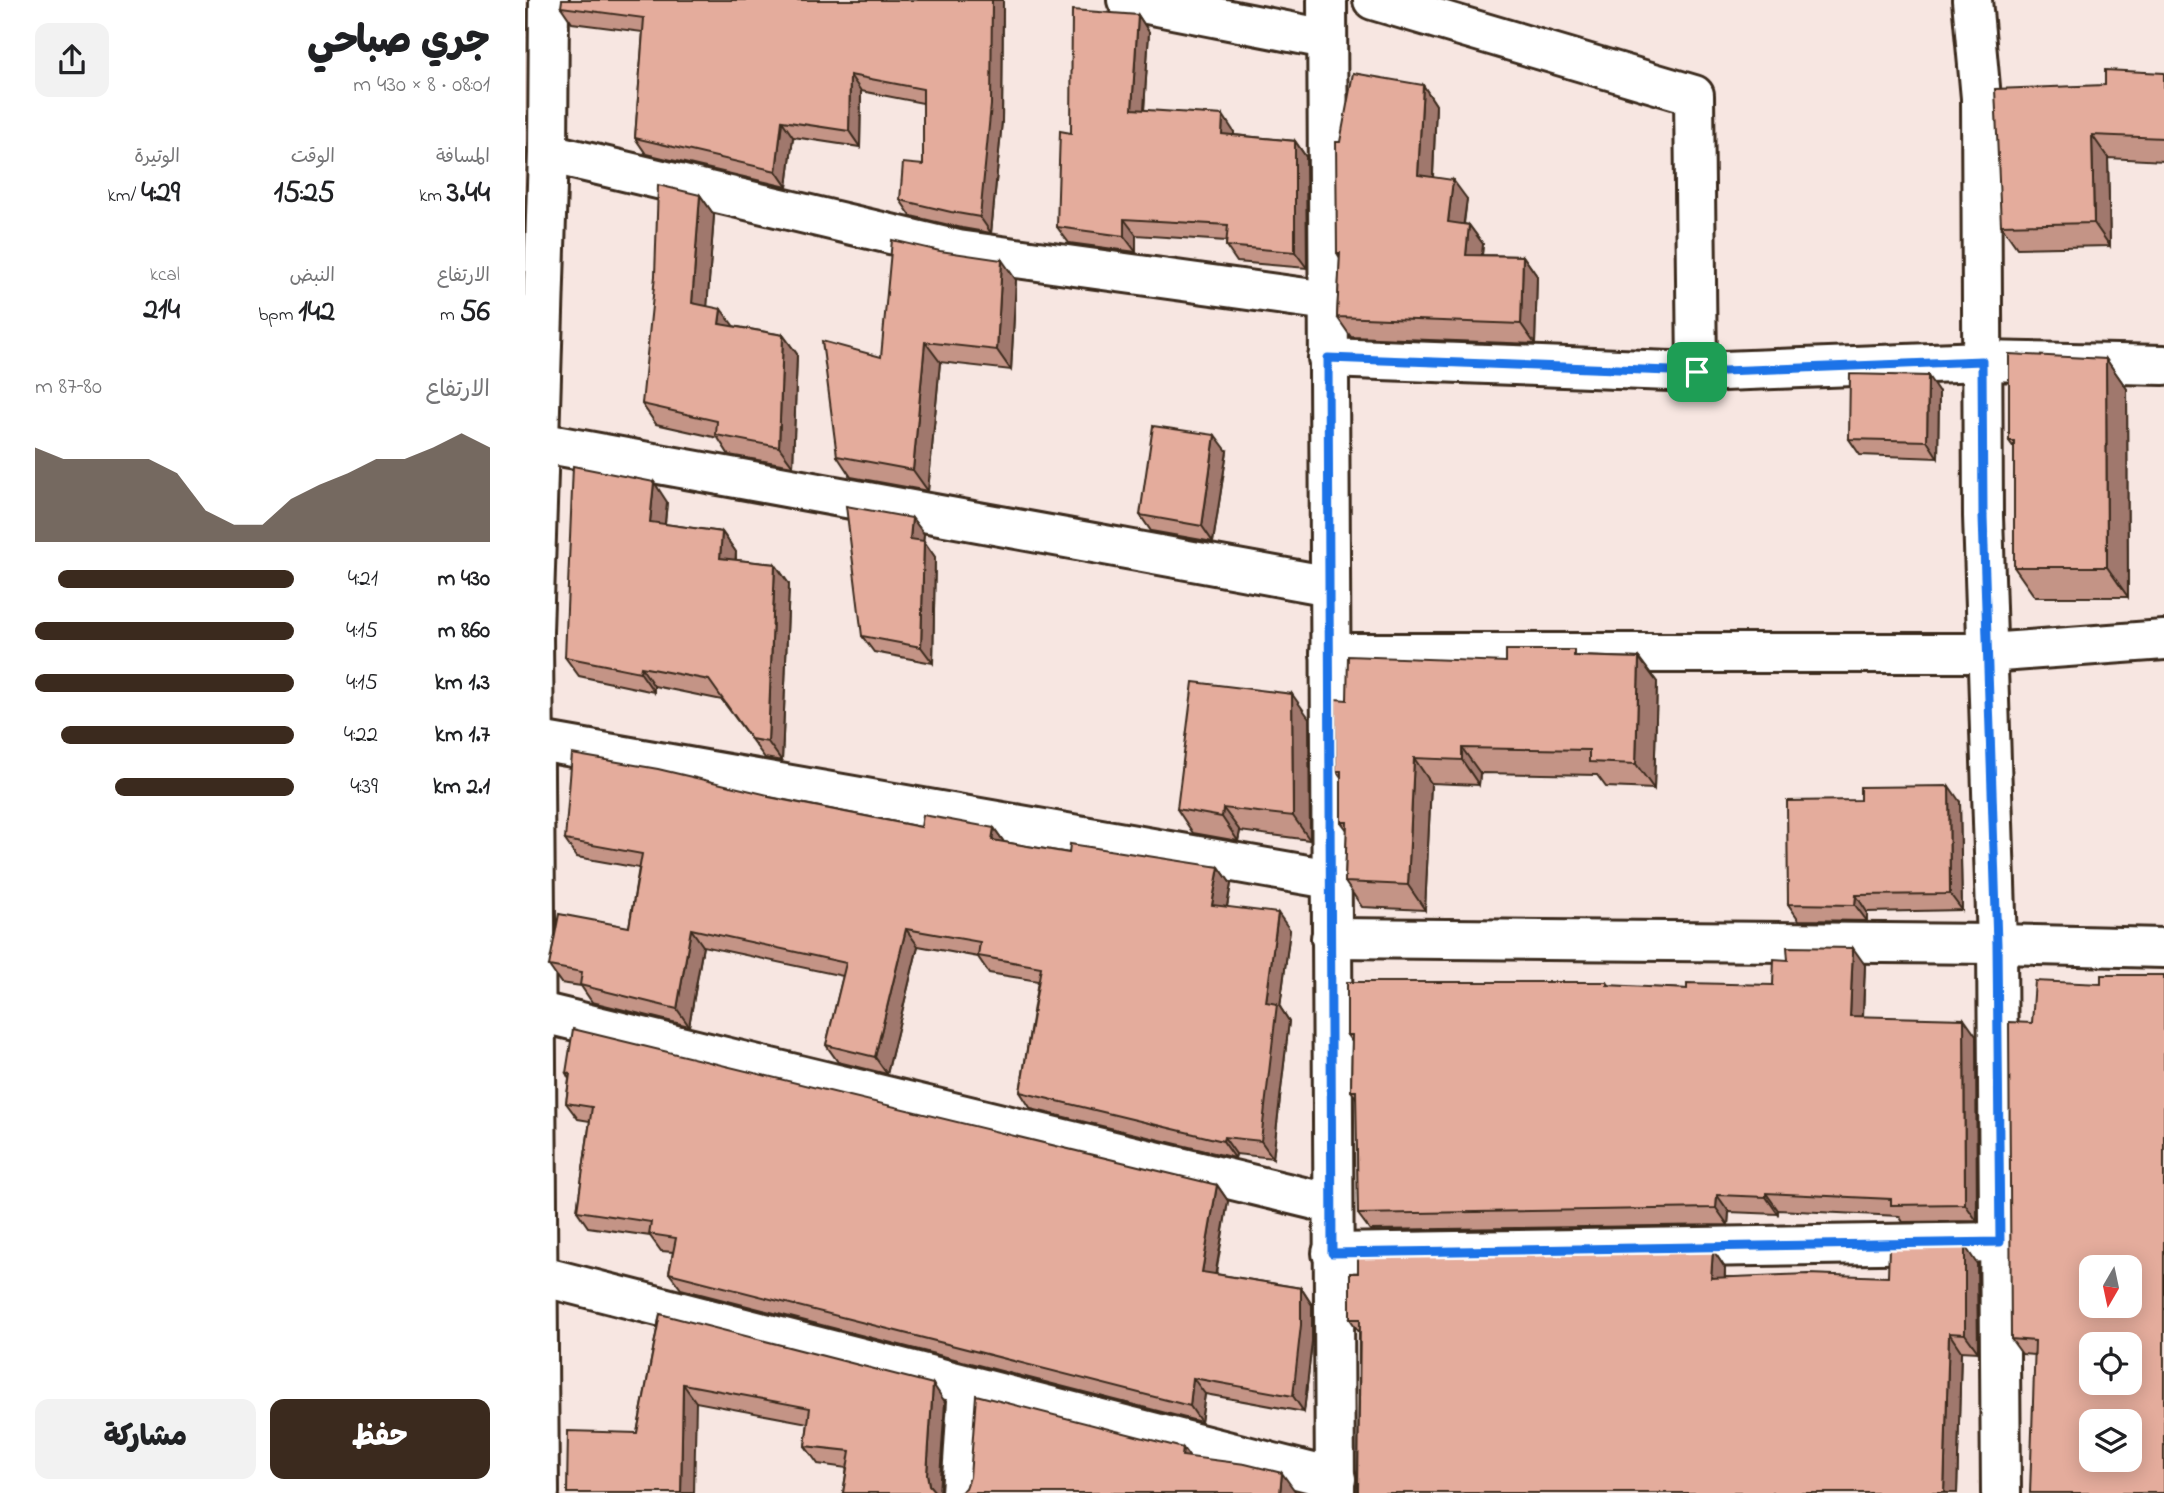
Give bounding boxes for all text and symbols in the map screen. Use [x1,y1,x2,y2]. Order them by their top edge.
text: جري صباحي [307,15,490,71]
button: share [35,23,109,97]
text: 08:01 · 8 × 430 m [353,69,490,102]
text: الوتيرة [134,144,180,171]
text: الوقت [291,144,335,171]
text: المسافة [436,144,490,171]
text: 4:29 [141,172,180,216]
text: 15:25 [274,172,335,216]
text: 3.44 [447,172,490,216]
text: /km [107,183,141,210]
text: km [419,183,447,210]
text: kcal [150,262,180,289]
text: النبض [290,263,335,290]
text: الارتفاع [437,263,490,290]
text: 214 [143,289,180,333]
text: 142 [298,291,335,335]
text: 56 [460,291,490,335]
text: bpm [258,302,298,329]
text: m [440,302,460,329]
pin [1667,342,1727,402]
icon: arrive [1678,353,1716,391]
text: 80–87 m [35,371,102,404]
text: الارتفاع [426,374,490,407]
text: 4:21 [348,563,378,596]
text: 430 m [437,563,490,596]
text: 4:15 [346,615,378,648]
text: 860 m [438,615,490,648]
text: 4:15 [346,667,378,700]
text: 1.3 km [435,667,490,700]
text: 4:22 [344,719,378,752]
text: 1.7 km [435,719,490,752]
text: 4:39 [350,771,378,804]
text: 2.1 km [433,771,490,804]
north arrow [2079,1255,2142,1318]
map controls [2079,1255,2142,1472]
button: locate [2079,1332,2142,1395]
button: مشاركة [35,1399,256,1479]
button: حفظ [270,1399,490,1479]
button: layers [2079,1409,2142,1472]

